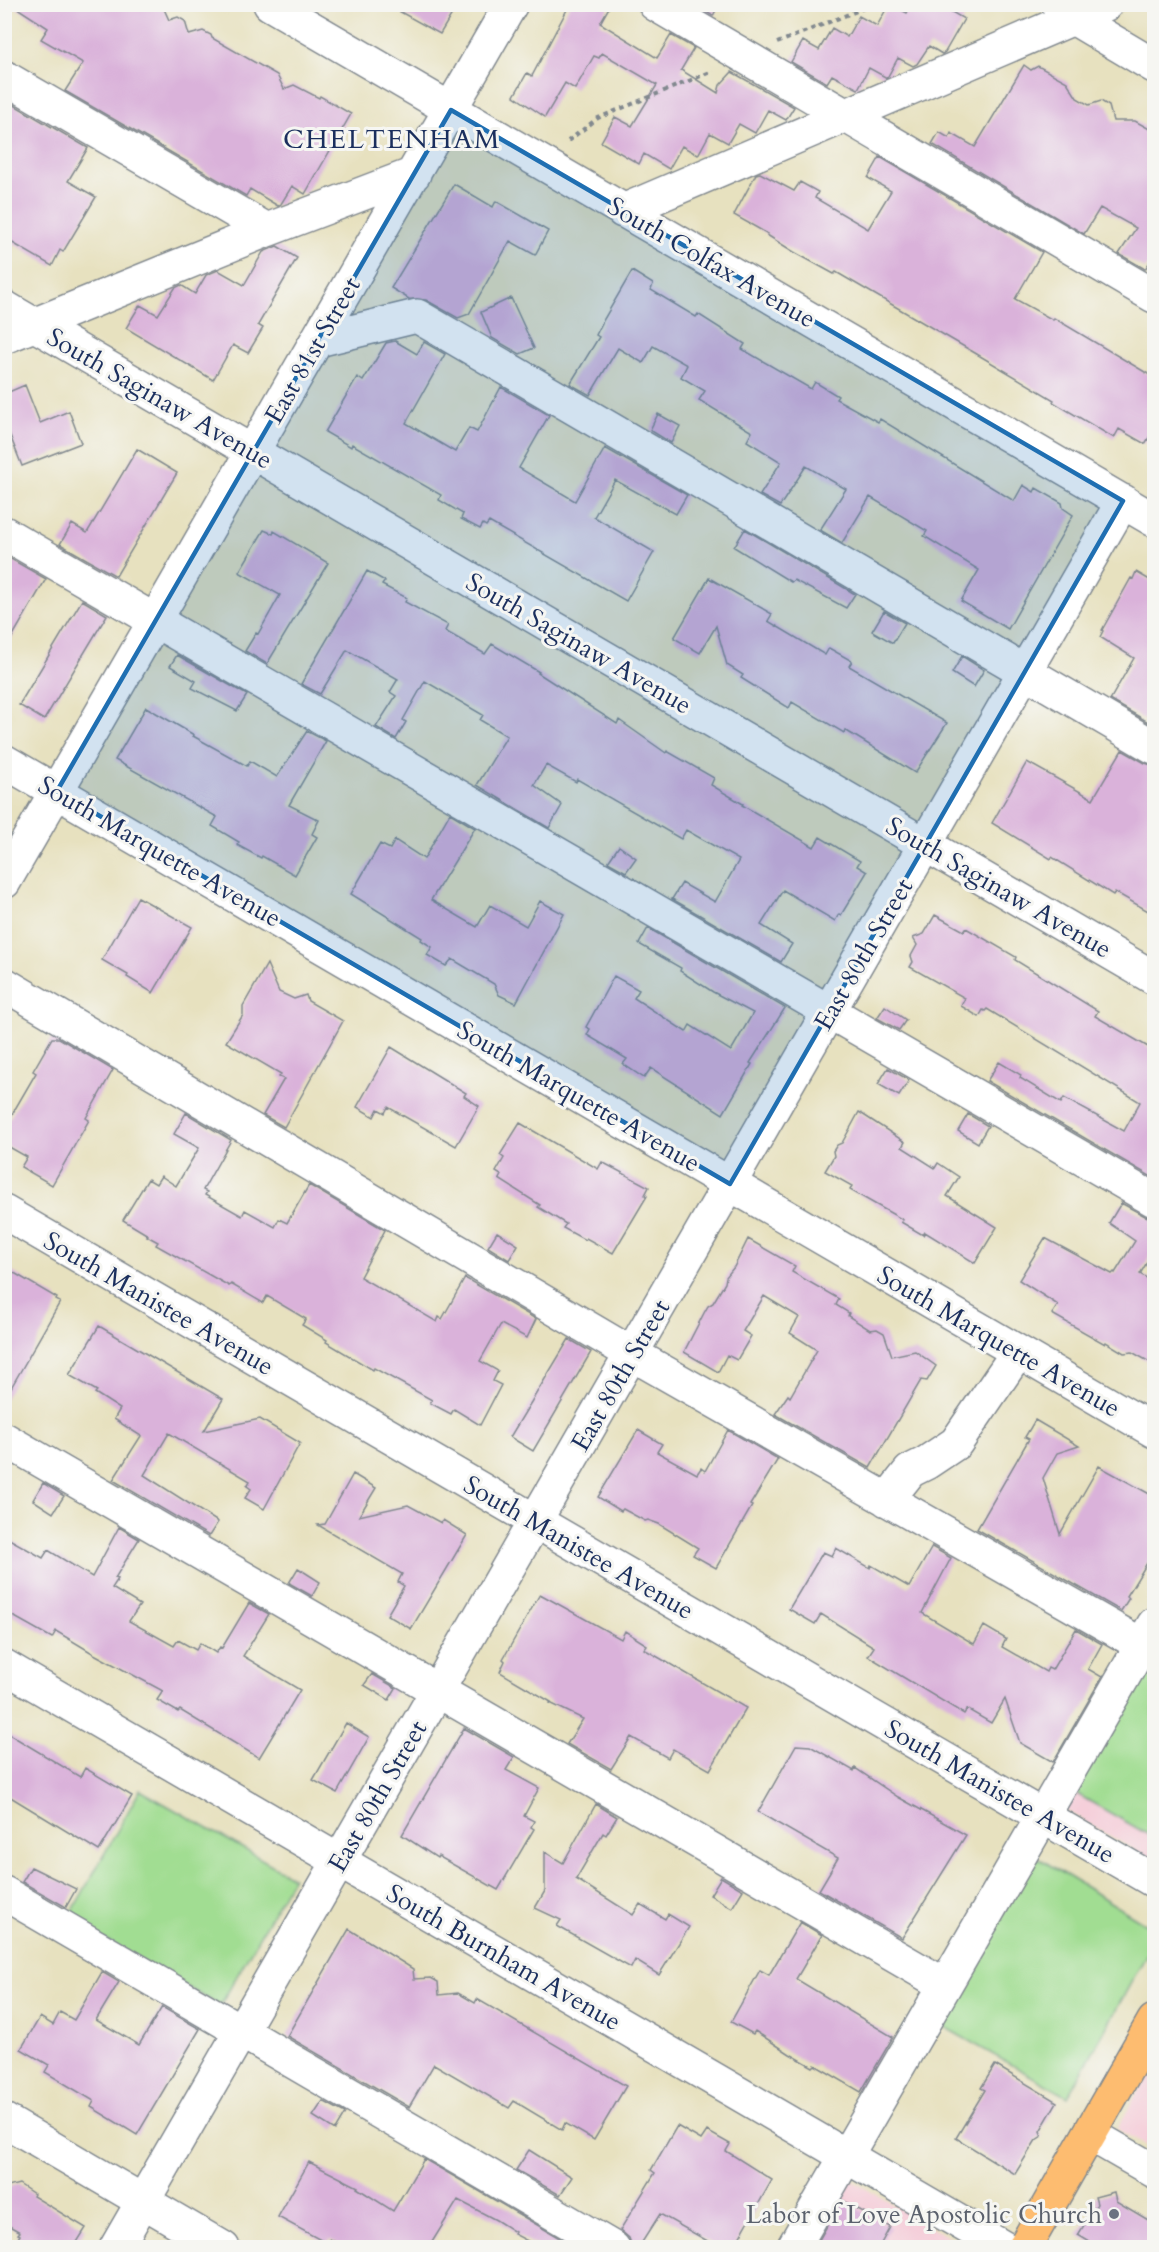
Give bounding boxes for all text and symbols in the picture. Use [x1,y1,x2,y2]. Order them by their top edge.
district label: CHELTENHAM [283,121,501,158]
street label: South Colfax Avenue [601,189,822,336]
street label: East 81st Street [256,270,369,430]
street label: South Saginaw Avenue [41,319,279,477]
street label: South Saginaw Avenue [460,564,698,722]
street label: South Marquette Avenue [32,767,288,935]
street label: South Saginaw Avenue [880,808,1118,966]
street label: East 80th Street [806,872,921,1037]
street label: South Marquette Avenue [451,1012,707,1180]
street label: South Manistee Avenue [37,1223,280,1384]
street label: South Marquette Avenue [871,1257,1127,1425]
street label: East 80th Street [563,1293,678,1458]
street label: South Manistee Avenue [457,1467,700,1628]
street label: South Manistee Avenue [878,1711,1121,1872]
street label: East 80th Street [320,1714,435,1879]
street label: South Burnham Avenue [380,1876,628,2039]
place label: Labor of Love Apostolic Church [746,2197,1102,2232]
marker: Labor of Love Apostolic Church [1107,2207,1121,2221]

